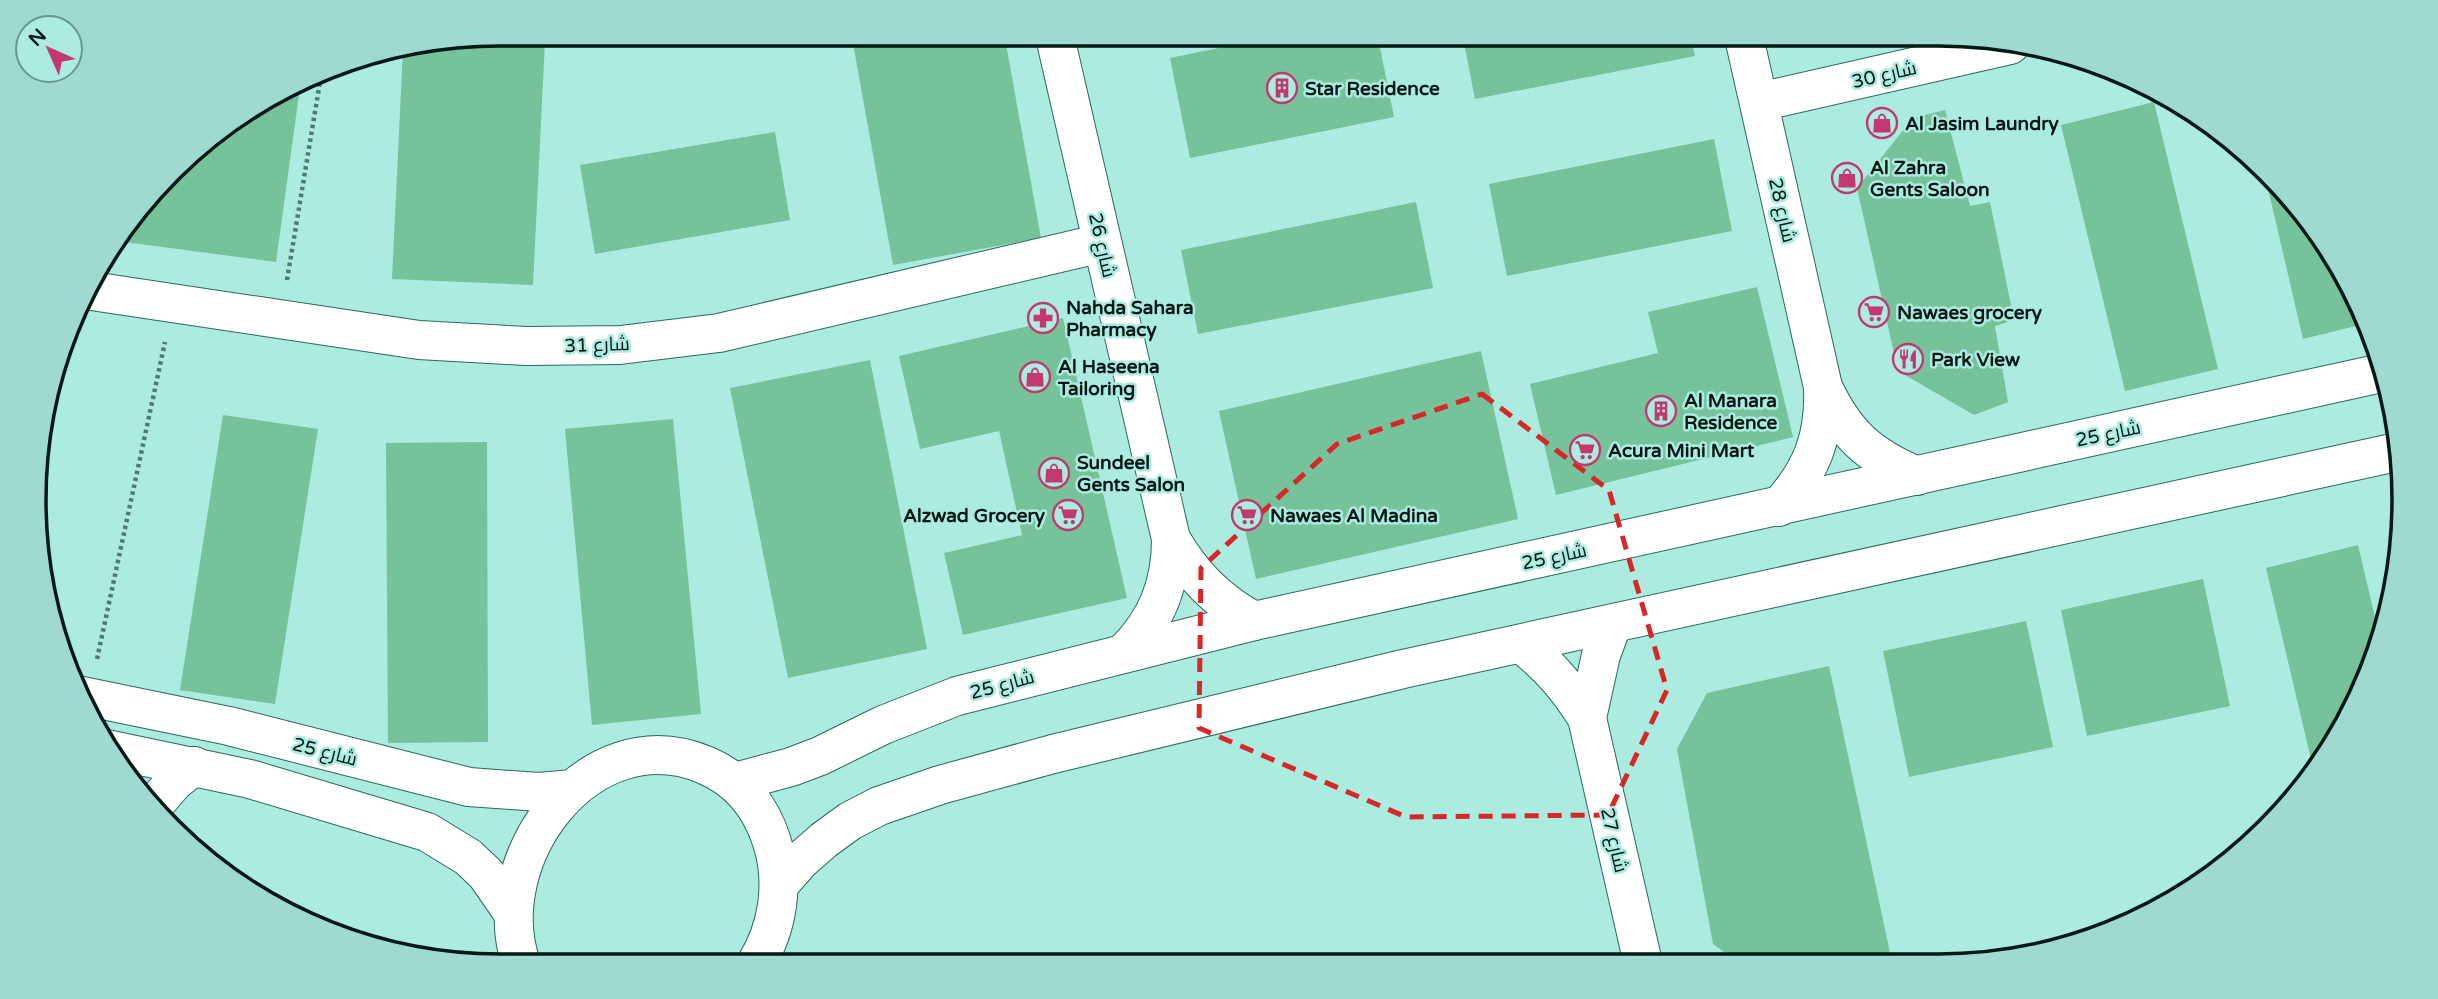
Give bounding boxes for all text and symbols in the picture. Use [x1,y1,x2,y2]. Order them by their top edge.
north arrow [14,14,84,84]
text: N [25,25,51,51]
street label: شارع 30 [1850,57,1919,95]
building icon: Star Residence [1265,71,1299,105]
place label: Star Residence [1305,78,1440,100]
shop icon: Al Jasim Laundry [1865,106,1899,140]
place label: Al Jasim Laundry [1905,113,2059,136]
place label: Al Zahra Gents Saloon [1870,157,1990,201]
shop icon: Al Zahra Gents Saloon [1830,161,1864,195]
street label: شارع 28 [1762,176,1800,245]
street label: شارع 26 [1082,211,1120,280]
supermarket icon: Nawaes grocery [1857,295,1891,329]
place label: Nahda Sahara Pharmacy [1066,297,1194,342]
pharmacy icon: Nahda Sahara Pharmacy [1026,301,1060,335]
place label: Nawaes grocery [1897,302,2043,325]
street label: شارع 31 [564,333,630,359]
restaurant icon: Park View [1891,342,1925,376]
place label: Park View [1931,349,2020,371]
place label: Al Haseena Tailoring [1057,356,1160,401]
shop icon: Al Haseena Tailoring [1018,360,1052,394]
place label: Al Manara Residence [1684,390,1777,434]
building icon: Al Manara Residence [1644,394,1678,428]
street label: شارع 25 [2074,416,2143,454]
supermarket icon: Acura Mini Mart [1568,433,1602,467]
place label: Acura Mini Mart [1608,440,1755,462]
place label: Sundeel Gents Salon [1077,452,1185,496]
shop icon: Sundeel Gents Salon [1037,456,1071,490]
supermarket icon: Alzwad Grocery [1051,498,1085,532]
supermarket icon: Nawaes Al Madina [1230,498,1264,532]
place label: Alzwad Grocery [903,505,1046,528]
place label: Nawaes Al Madina [1270,505,1438,527]
street label: شارع 25 [1520,539,1589,577]
street label: شارع 25 [968,666,1037,706]
street label: شارع 25 [290,733,359,773]
street label: شارع 27 [1594,806,1632,875]

